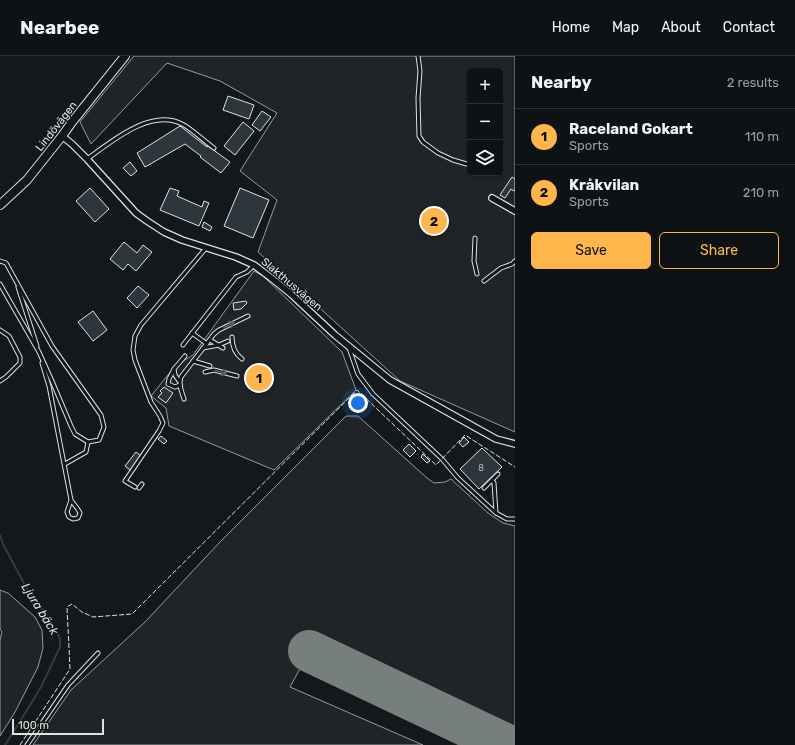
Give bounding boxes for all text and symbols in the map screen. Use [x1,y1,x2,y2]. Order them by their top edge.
text: Nearbee [20,16,99,39]
text: Home [552,19,590,36]
text: Map [612,19,639,36]
text: About [661,19,701,36]
text: Contact [723,19,775,36]
map controls [467,68,503,176]
button: + [467,68,503,104]
text: Nearby [531,72,592,92]
text: 2 results [727,75,779,90]
street label: Lindövägen [33,99,80,154]
button: − [467,104,503,140]
text: Raceland Gokart [569,120,693,138]
text: 1 [541,129,547,144]
text: 110 m [745,129,779,144]
text: Sports [569,138,609,153]
button: layers [467,140,503,176]
text: Kråkvilan [569,176,639,194]
text: 2 [540,185,548,200]
text: 210 m [743,185,779,200]
text: Sports [569,194,609,209]
pin: 2 [421,206,447,236]
button: Save [531,232,651,269]
button: Share [659,232,779,269]
street label: Slakthusvägen [259,255,325,314]
one-way arrow [223,321,235,328]
pin: 1 [246,363,272,393]
one-way arrow [214,369,227,376]
your location [348,393,368,413]
house number: 8 [478,463,484,473]
water label: Ljura bäck [19,580,62,638]
scale bar [12,717,104,736]
text: 100 m [18,719,49,732]

